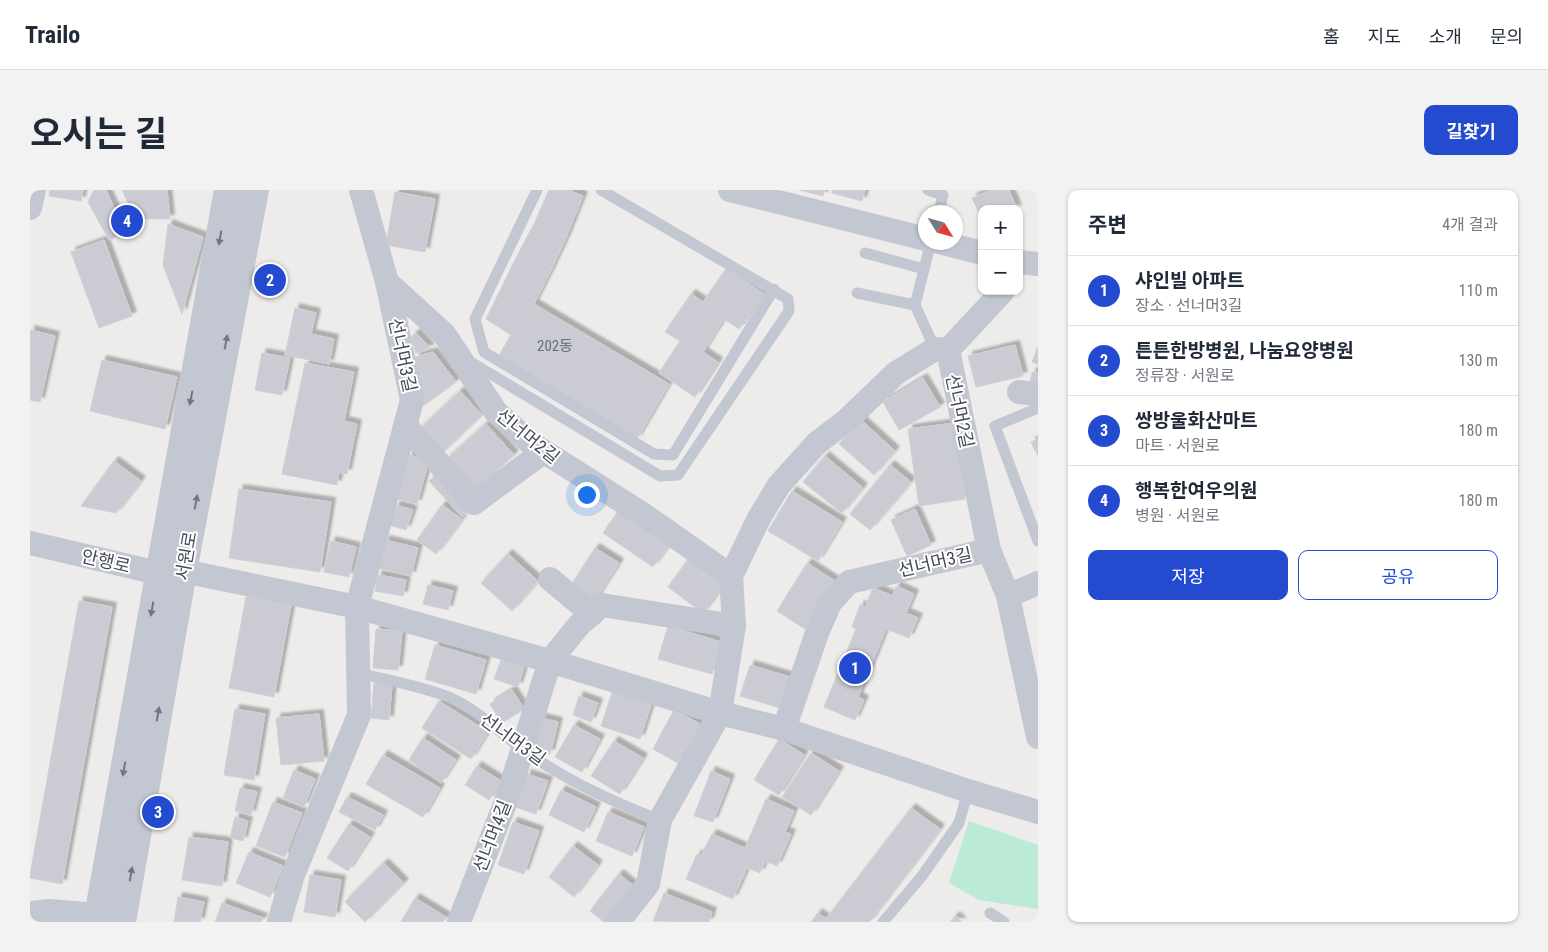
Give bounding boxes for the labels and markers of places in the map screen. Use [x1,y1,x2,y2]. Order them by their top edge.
pin: 4 [111,202,143,240]
pin: 2 [254,261,286,299]
pin: 1 [839,649,871,687]
pin: 3 [142,793,174,831]

